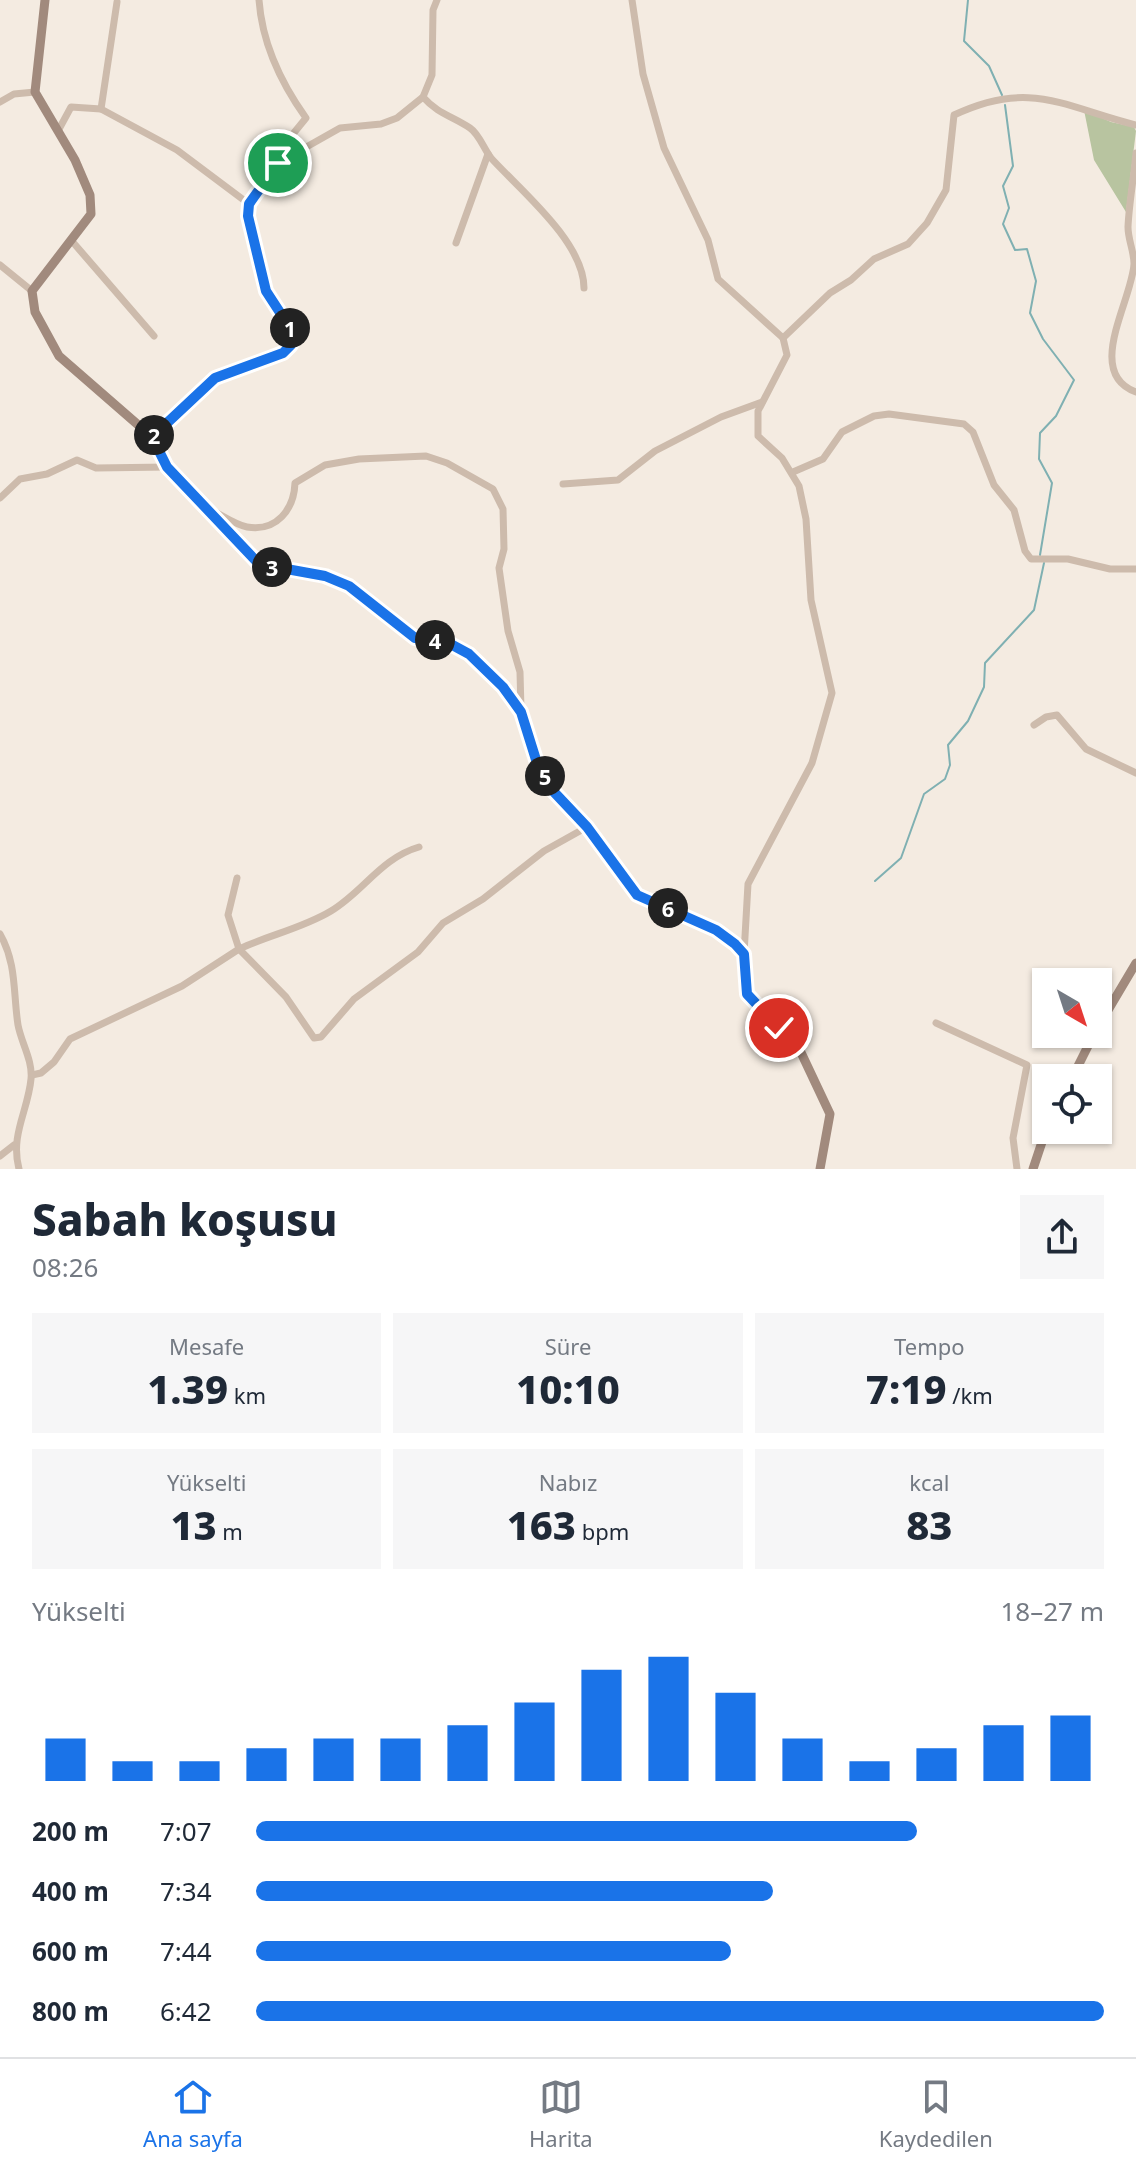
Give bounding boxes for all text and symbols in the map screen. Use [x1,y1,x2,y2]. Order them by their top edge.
pin [244,129,312,197]
icon: arrive [256,141,300,185]
pin: 1 [270,308,310,348]
text: 1 [284,313,296,343]
pin: 2 [134,415,174,455]
text: 2 [148,420,160,450]
pin: 3 [252,547,292,587]
text: 3 [266,552,278,582]
pin: 4 [415,620,455,660]
text: 4 [429,625,441,655]
pin: 5 [525,756,565,796]
text: 5 [539,761,551,791]
pin: 6 [648,888,688,928]
text: 6 [662,893,674,923]
north arrow [1032,968,1112,1048]
map controls [1032,968,1112,1144]
pin [745,994,813,1062]
icon: check [757,1006,801,1050]
button: locate [1032,1064,1112,1144]
text: Sabah koşusu [32,1189,338,1249]
button: share [1020,1195,1104,1279]
text: 08:26 [32,1249,98,1285]
text: Mesafe [169,1331,244,1361]
text: Süre [545,1331,591,1361]
text: Tempo [894,1331,965,1361]
text: 1.39 [147,1361,228,1416]
text: 10:10 [516,1361,620,1416]
text: 7:19 [866,1361,947,1416]
text: km [228,1380,266,1410]
text: /km [947,1380,993,1410]
text: Yükselti [167,1467,246,1497]
text: Nabız [539,1467,597,1497]
text: kcal [909,1467,949,1497]
text: 13 [170,1497,217,1552]
text: 163 [507,1497,576,1552]
text: 83 [906,1497,952,1552]
text: m [217,1516,243,1546]
text: bpm [576,1516,629,1546]
text: Yükselti [32,1593,126,1629]
text: 18–27 m [1000,1593,1104,1629]
text: 200 m [32,1813,109,1849]
text: 7:07 [160,1813,212,1849]
text: 400 m [32,1873,109,1909]
text: 7:34 [160,1873,212,1909]
text: 600 m [32,1933,109,1969]
text: 7:44 [160,1933,212,1969]
text: 800 m [32,1993,109,2029]
text: 6:42 [160,1993,212,2029]
tab: Ana sayfa [143,2075,243,2153]
tab: Harita [529,2075,593,2153]
tab: Kaydedilen [879,2075,993,2153]

